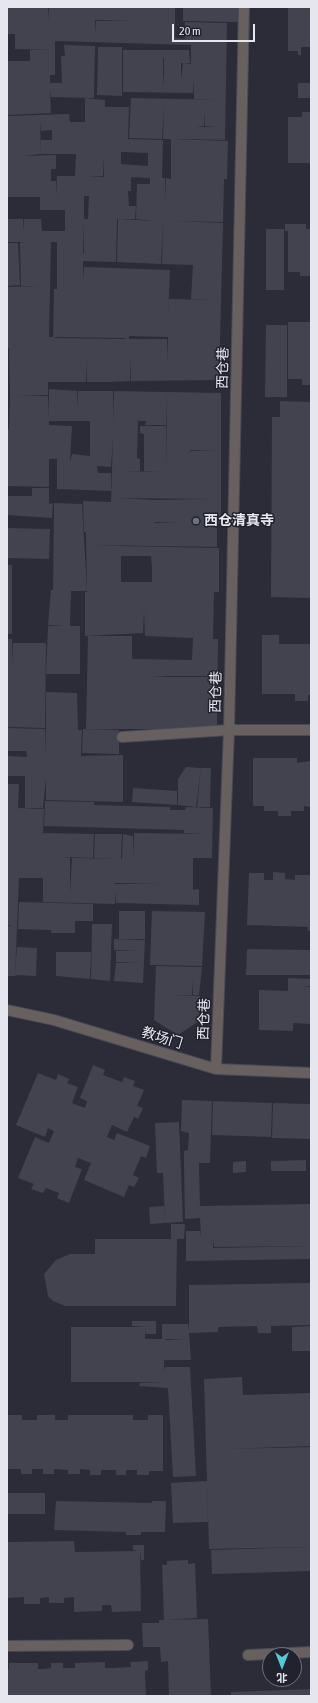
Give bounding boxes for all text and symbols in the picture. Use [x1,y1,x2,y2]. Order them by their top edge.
scale bar [174,16,257,42]
text: 20 m [179,24,201,38]
street label: 西仓巷 [214,347,232,389]
place label: 西仓清真寺 [204,513,274,529]
marker: 西仓清真寺 [191,516,201,526]
street label: 西仓巷 [207,671,225,713]
street label: 西仓巷 [195,998,213,1040]
street label: 教场门 [139,1024,185,1052]
north arrow [262,1647,302,1687]
text: 北 [277,1672,288,1684]

